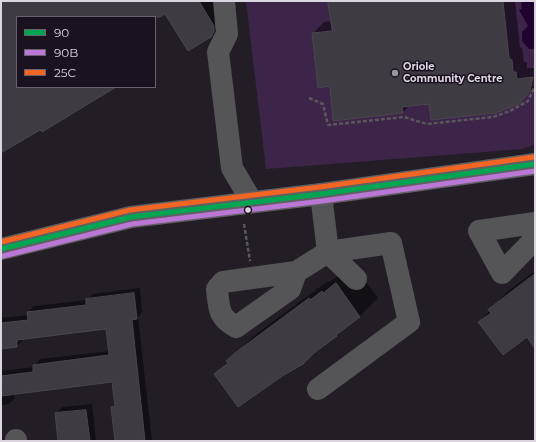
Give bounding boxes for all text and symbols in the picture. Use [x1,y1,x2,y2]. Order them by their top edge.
legend [16,16,156,88]
text: 90 [54,25,69,40]
text: 90B [54,45,78,60]
place label: Oriole Community Centre [403,61,502,84]
text: 25C [54,65,76,80]
marker: Oriole Community Centre [390,68,400,78]
unlabelled marker [243,205,253,215]

